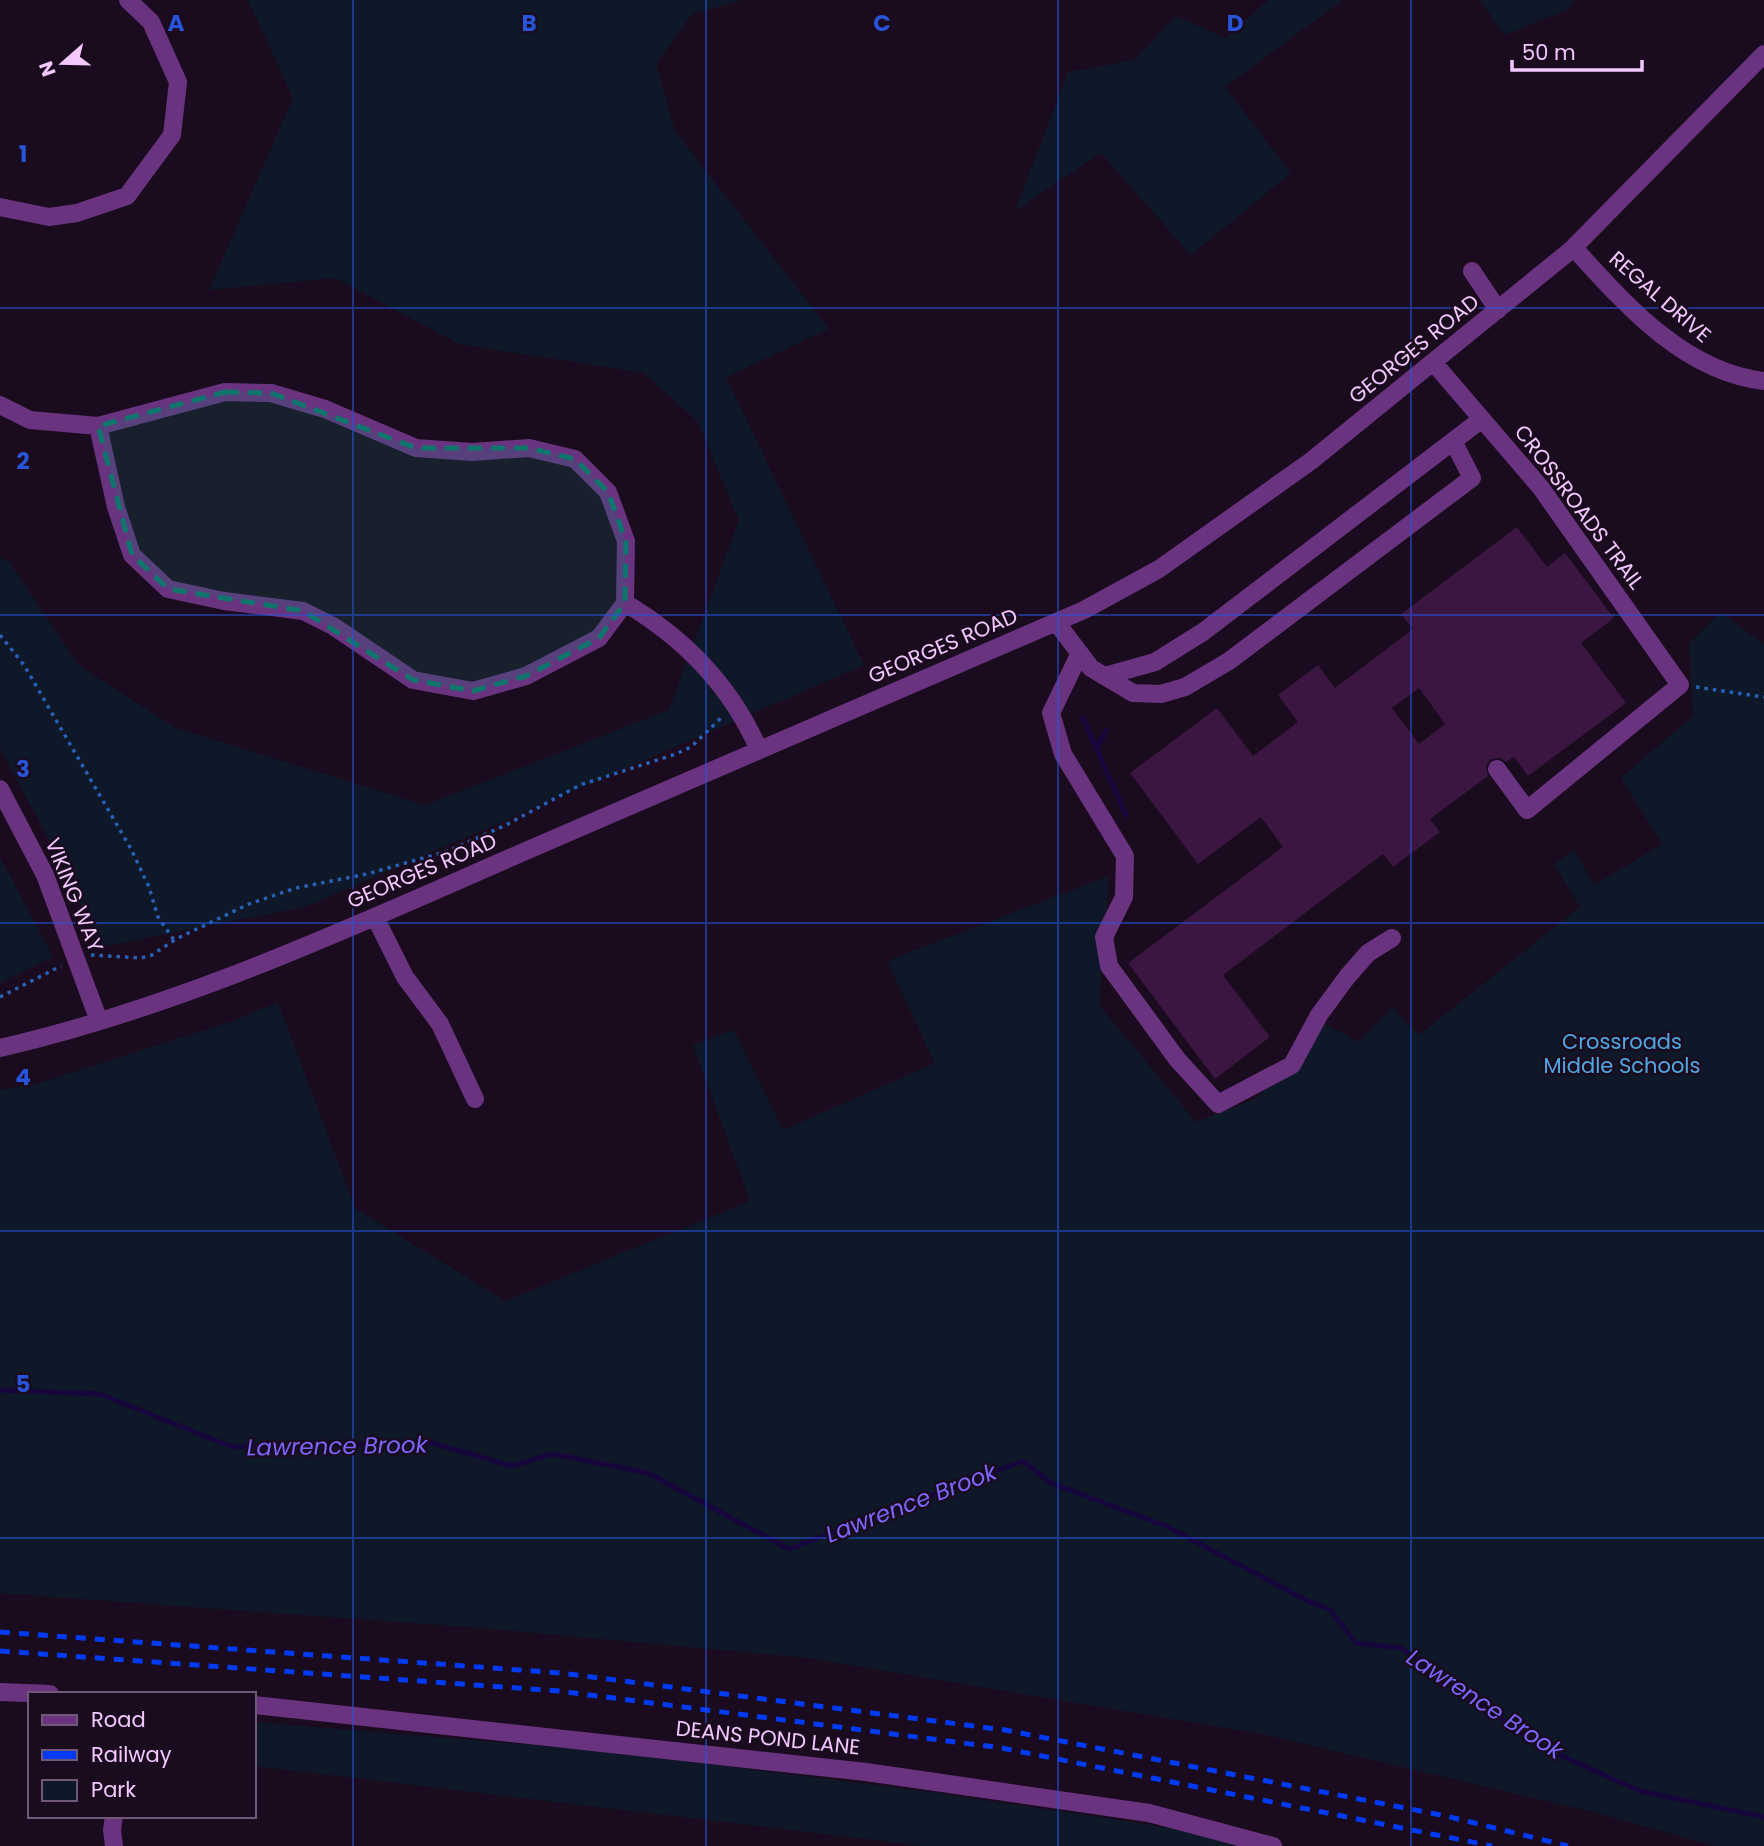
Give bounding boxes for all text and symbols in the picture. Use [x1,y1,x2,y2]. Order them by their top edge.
text: A [168,7,185,39]
text: B [521,7,537,39]
text: C [873,7,891,39]
text: D [1227,7,1243,39]
north arrow [28,28,98,98]
scale bar [1512,28,1642,72]
text: 50 m [1522,38,1576,67]
text: N [32,57,63,80]
text: 1 [19,138,27,170]
street label: REGAL DRIVE [1603,244,1718,349]
street label: GEORGES ROAD [1342,287,1485,410]
street label: CROSSROADS TRAIL [1508,419,1651,595]
text: 2 [16,445,30,477]
street label: GEORGES ROAD [864,601,1022,690]
text: 3 [16,753,30,785]
street label: GEORGES ROAD [343,826,501,915]
street label: VIKING WAY [38,833,111,956]
park label: Crossroads Middle Schools [1544,1027,1700,1080]
text: 4 [15,1061,31,1093]
text: 5 [16,1368,30,1400]
water label: Lawrence Brook [246,1428,429,1464]
water label: Lawrence Brook [821,1455,1002,1550]
water label: Lawrence Brook [1400,1641,1571,1767]
legend [28,1692,256,1818]
text: Road [91,1705,146,1734]
street label: DEANS POND LANE [674,1713,862,1762]
text: Railway [91,1740,172,1769]
text: Park [91,1775,136,1804]

